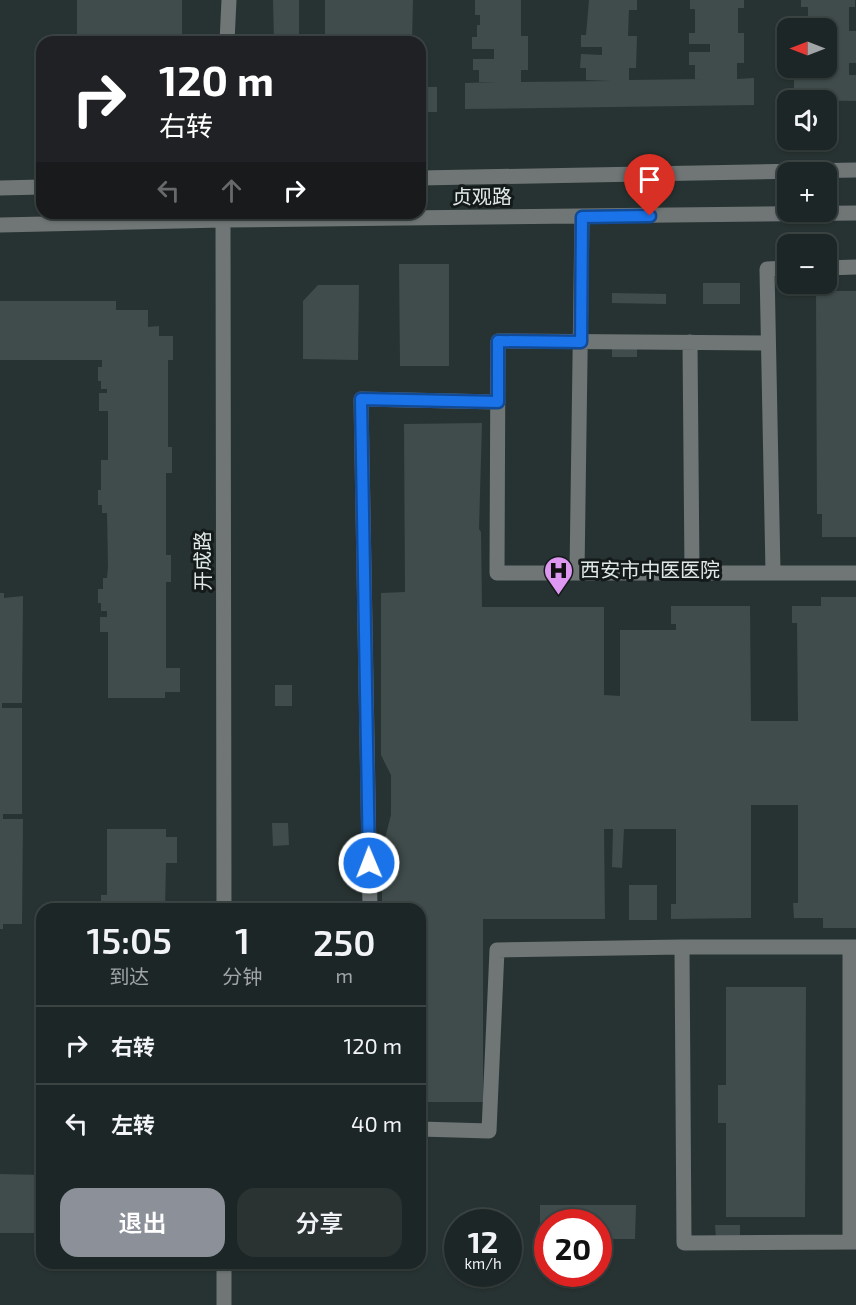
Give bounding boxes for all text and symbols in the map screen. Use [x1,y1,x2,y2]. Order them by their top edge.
north arrow [777,18,837,78]
map controls [777,18,837,294]
text: 120 m [159,54,274,104]
icon: right [60,60,138,138]
button: sound [777,90,837,150]
text: 右转 [159,109,213,141]
pin [624,154,675,216]
button: + [777,162,837,222]
icon: arrive [633,163,666,196]
icon: left [152,174,185,207]
icon: ahead [215,174,248,207]
icon: right [278,174,311,207]
street label: 贞观路 [452,184,512,208]
button: − [777,234,837,294]
street label: 开成路 [190,531,214,591]
hospital icon: 西安市中医医院 [543,554,575,596]
place label: 西安市中医医院 [580,557,720,581]
position arrow [337,831,401,895]
text: 15:05 [86,918,172,961]
text: 1 [235,918,250,961]
text: 250 [313,920,376,963]
text: m [335,963,353,987]
text: 到达 [109,964,149,988]
text: 分钟 [222,964,262,988]
icon: right [60,1029,93,1062]
text: 120 m [343,1032,402,1058]
text: 右转 [111,1033,155,1059]
icon: left [60,1107,93,1140]
text: 40 m [351,1110,402,1136]
text: 左转 [111,1111,155,1137]
button: 退出 [60,1188,225,1257]
button: 分享 [237,1188,402,1257]
speed limit sign: 20 [534,1209,612,1287]
text: 12 [468,1223,498,1259]
text: km/h [464,1254,502,1272]

